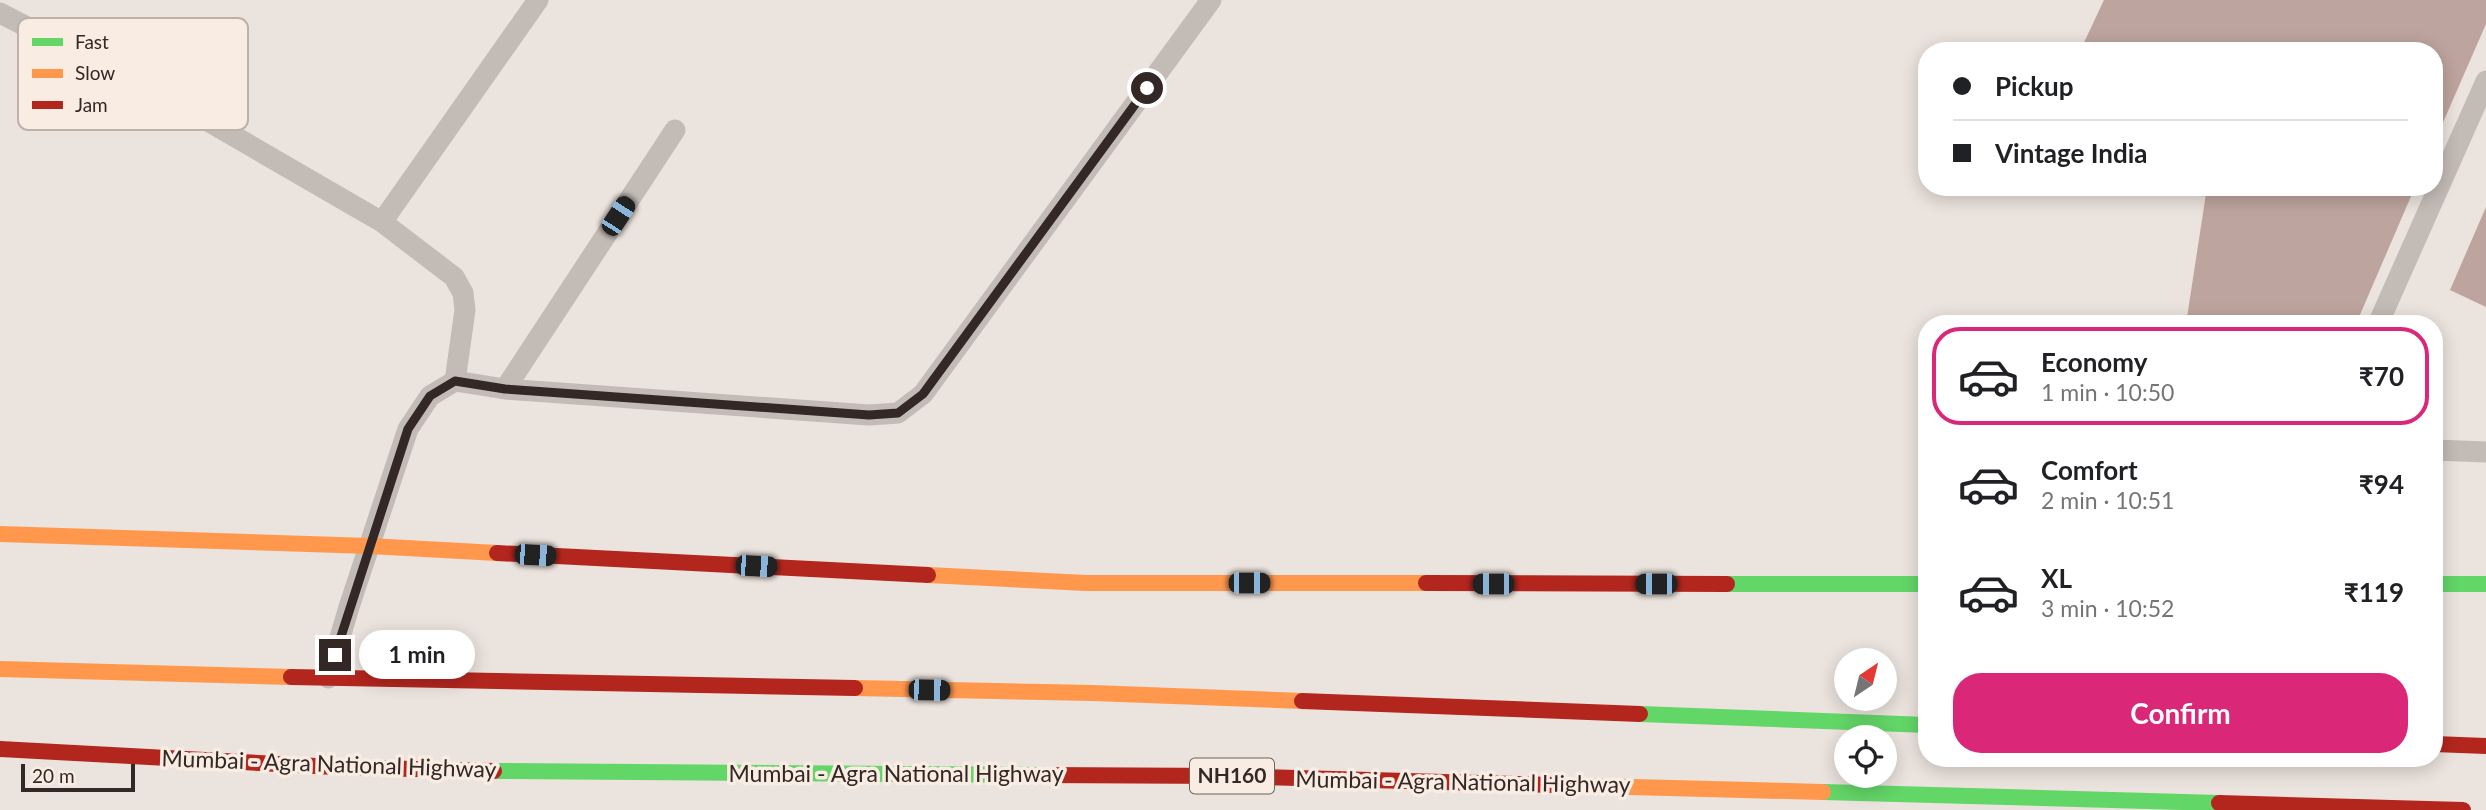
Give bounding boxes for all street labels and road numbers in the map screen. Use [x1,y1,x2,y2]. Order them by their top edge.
street label: Mumbai - Agra National Highway [161,743,497,783]
road number: NH160 [1190,758,1274,794]
street label: Mumbai - Agra National Highway [728,759,1064,787]
street label: Mumbai - Agra National Highway [1295,764,1631,798]

